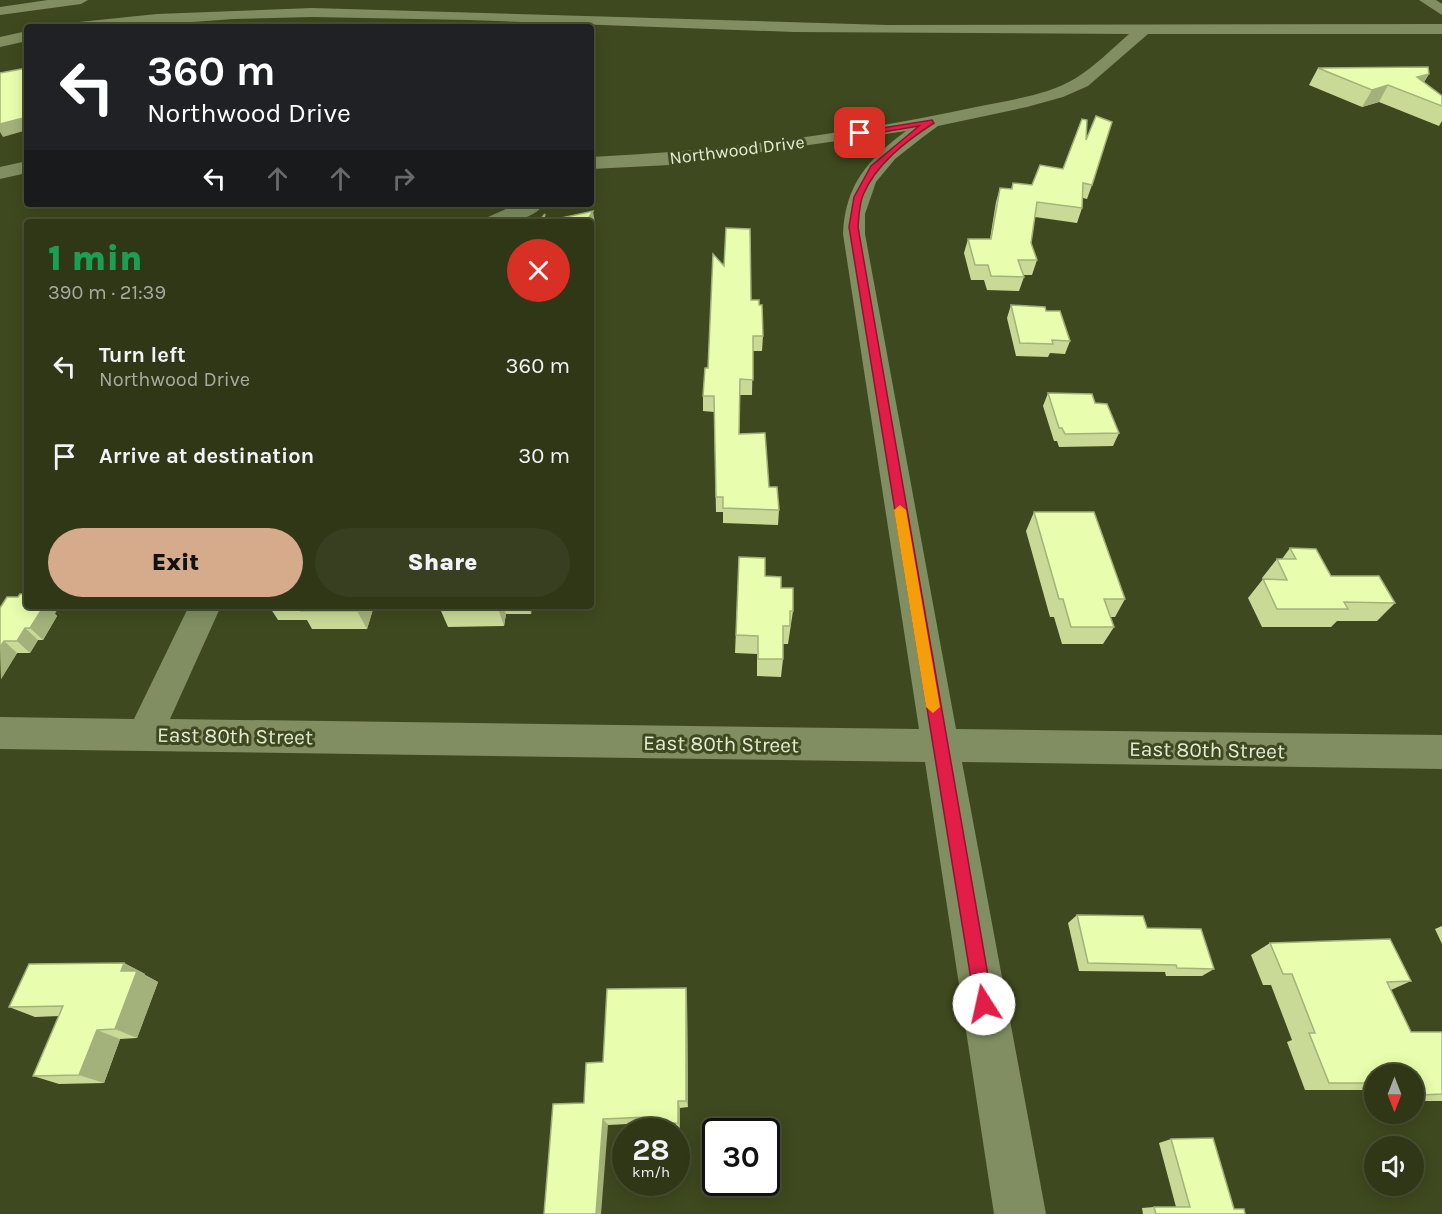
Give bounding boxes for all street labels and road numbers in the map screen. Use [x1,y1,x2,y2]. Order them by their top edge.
street label: Northwood Drive [668,131,806,169]
street label: East 80th Street [157,723,313,749]
street label: East 80th Street [643,731,799,757]
street label: East 80th Street [1129,737,1285,763]

